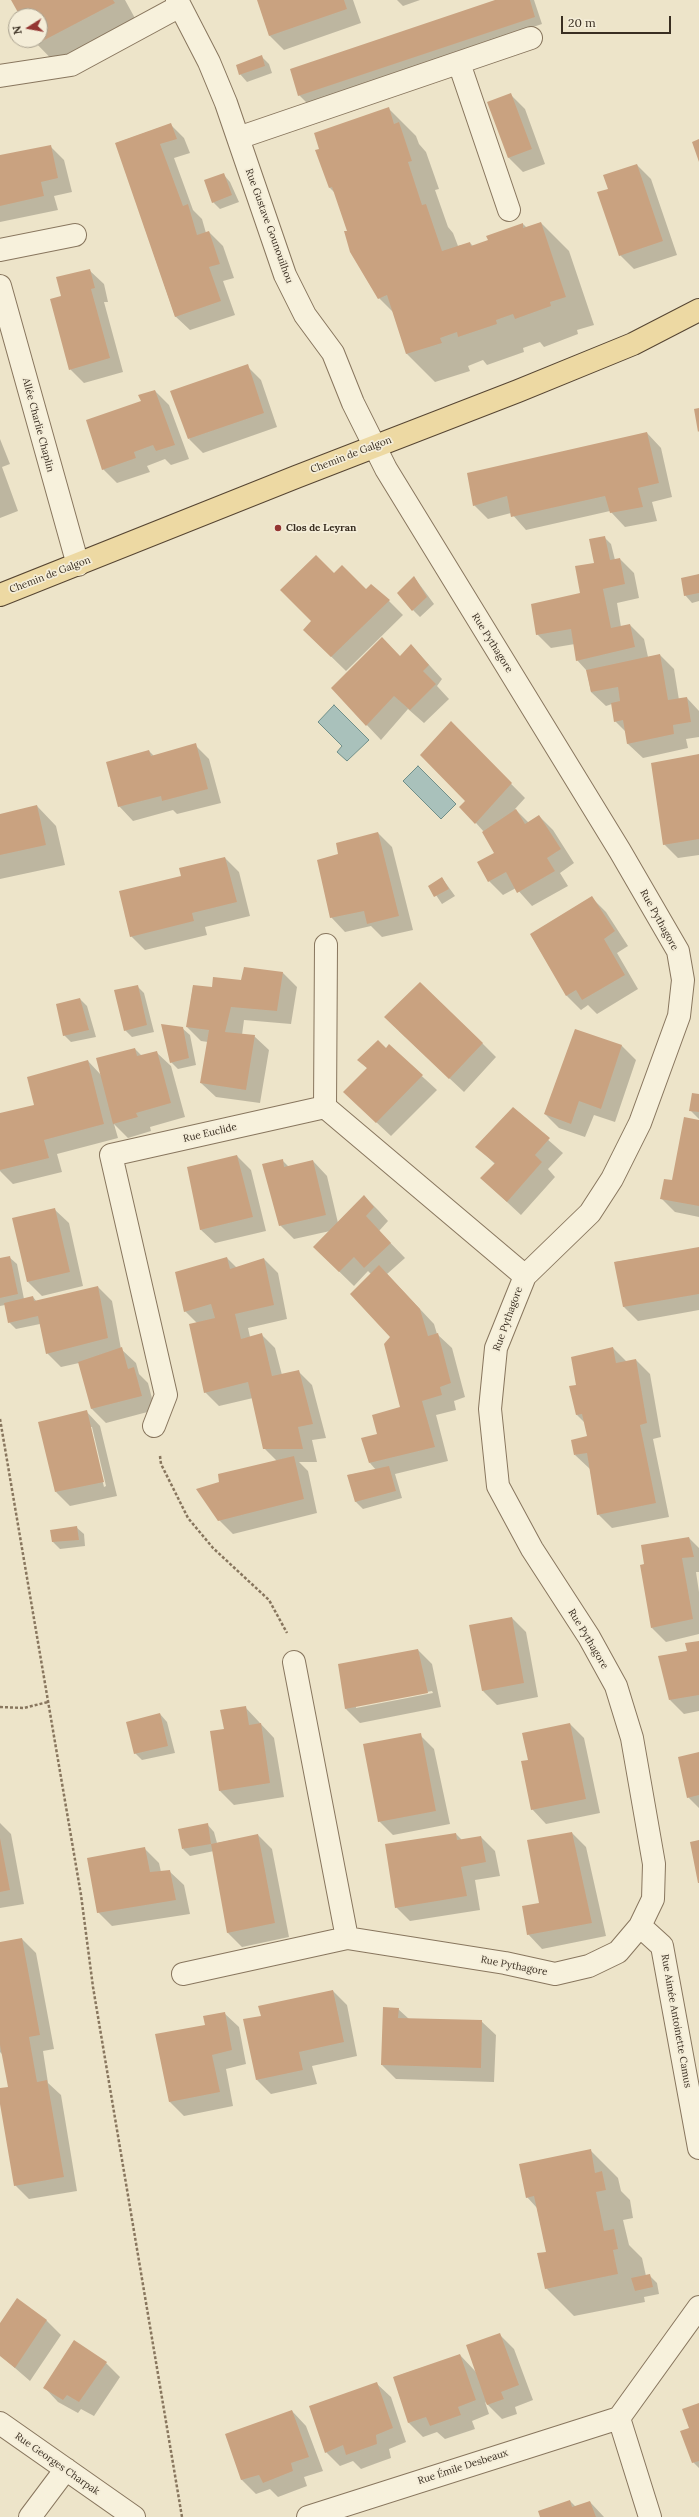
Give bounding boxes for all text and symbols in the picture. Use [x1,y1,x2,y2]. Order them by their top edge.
north arrow [8,8,48,48]
scale bar [563,8,673,34]
text: 20 m [568,15,596,30]
text: N [10,25,25,36]
street label: Rue Gustave Gounouilhou [243,167,295,285]
street label: Allée Charlie Chaplin [20,377,56,473]
street label: Chemin de Galgon [309,434,393,476]
place label: Clos de Leyran [286,522,356,534]
marker: Clos de Leyran [273,523,283,533]
street label: Chemin de Galgon [8,554,92,596]
street label: Rue Pythagore [469,611,515,675]
street label: Rue Pythagore [637,887,681,953]
street label: Rue Euclide [182,1121,238,1145]
street label: Rue Pythagore [491,1285,525,1353]
street label: Rue Pythagore [565,1607,611,1671]
street label: Rue Aimée Antoinette Camus [658,1953,694,2089]
street label: Rue Pythagore [480,1954,548,1978]
street label: Rue Georges Charpak [12,2430,102,2498]
street label: Rue Émile Desbeaux [416,2447,510,2487]

